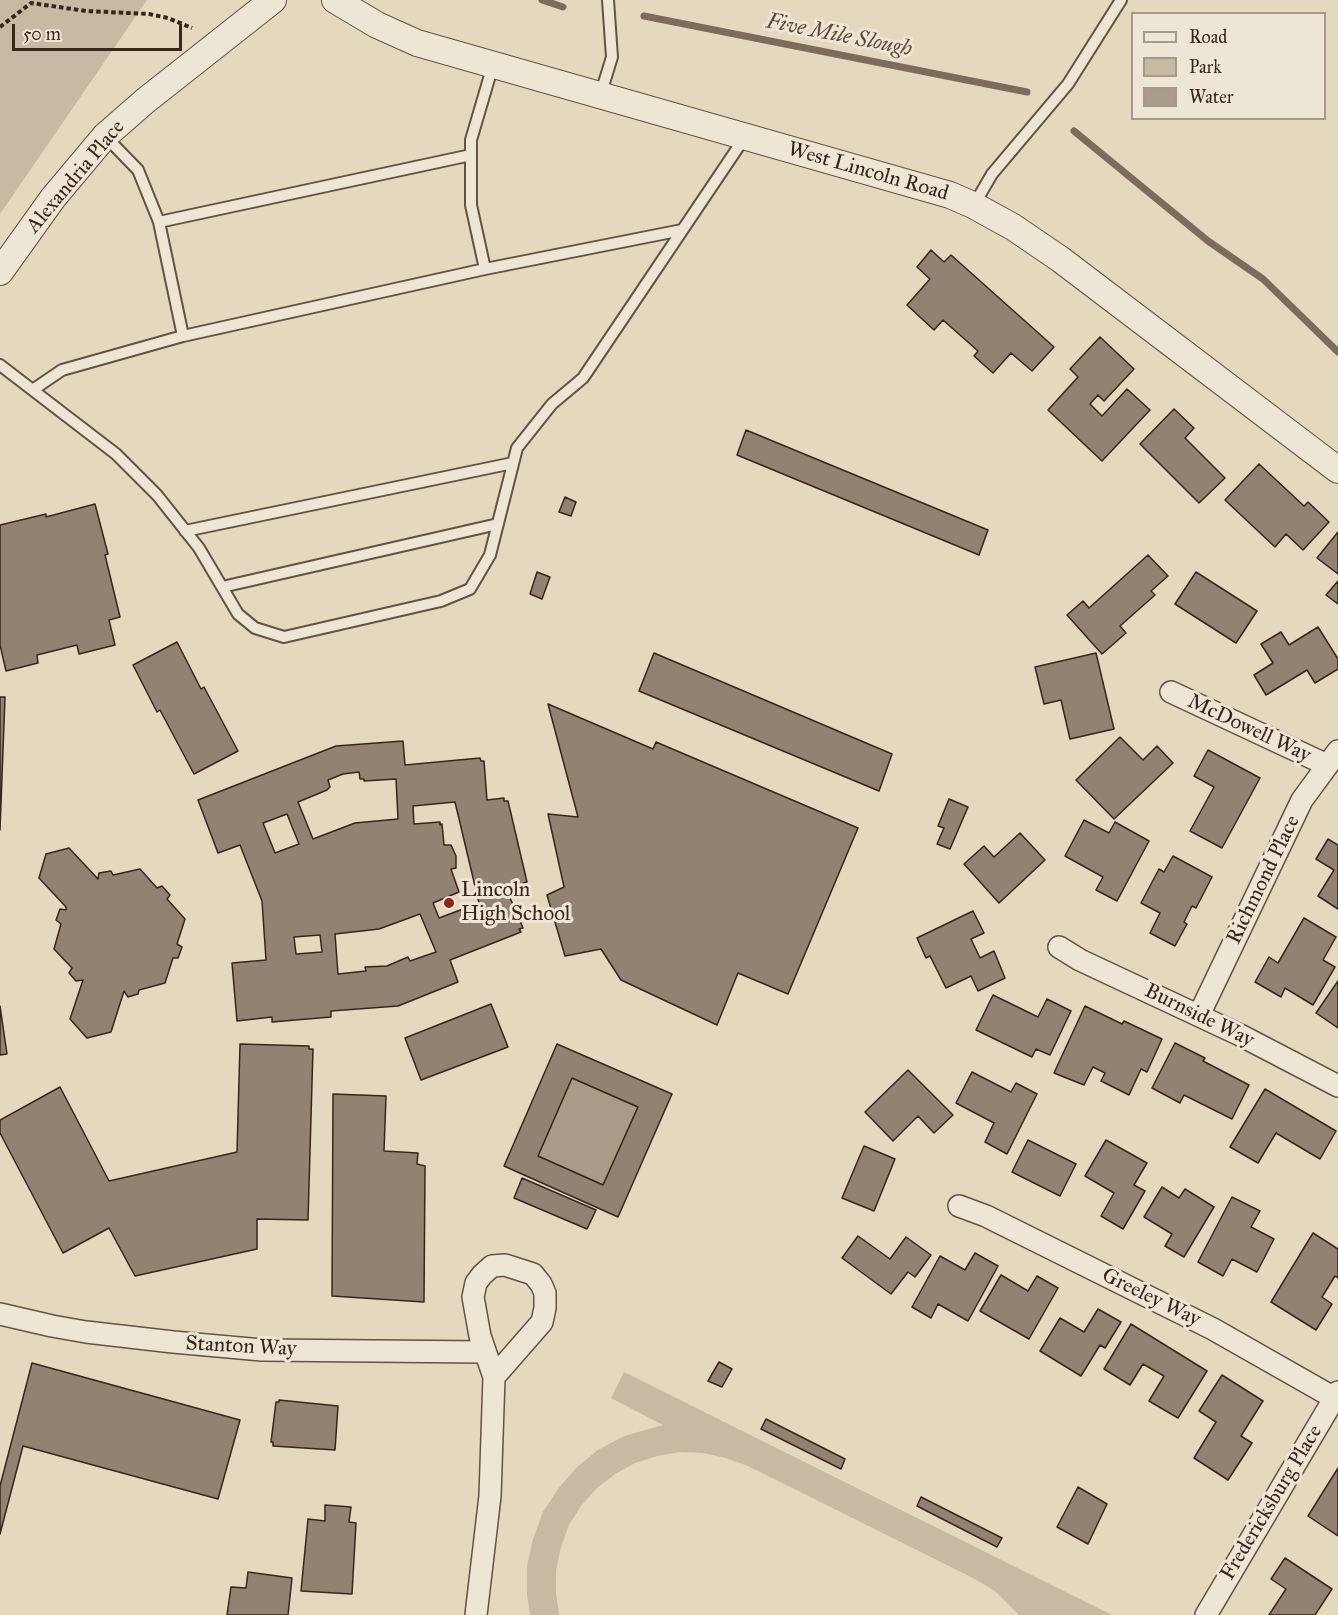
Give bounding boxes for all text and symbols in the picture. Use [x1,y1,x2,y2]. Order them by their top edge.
water label: Five Mile Slough [764,9,914,63]
scale bar [15,12,184,50]
legend [1131,12,1326,120]
text: 50 m [23,23,61,45]
text: Road [1189,26,1227,48]
text: Park [1189,56,1222,78]
text: Water [1189,86,1233,108]
street label: Alexandria Place [21,115,131,239]
street label: West Lincoln Road [785,137,951,207]
street label: McDowell Way [1183,689,1315,769]
street label: Richmond Place [1222,812,1306,948]
place label: Lincoln High School [461,878,571,928]
marker: Lincoln High School [442,896,456,910]
street label: Burnside Way [1140,979,1258,1053]
street label: Greeley Way [1098,1263,1204,1333]
street label: Stanton Way [185,1332,297,1362]
street label: Fredericksburg Place [1216,1421,1328,1585]

